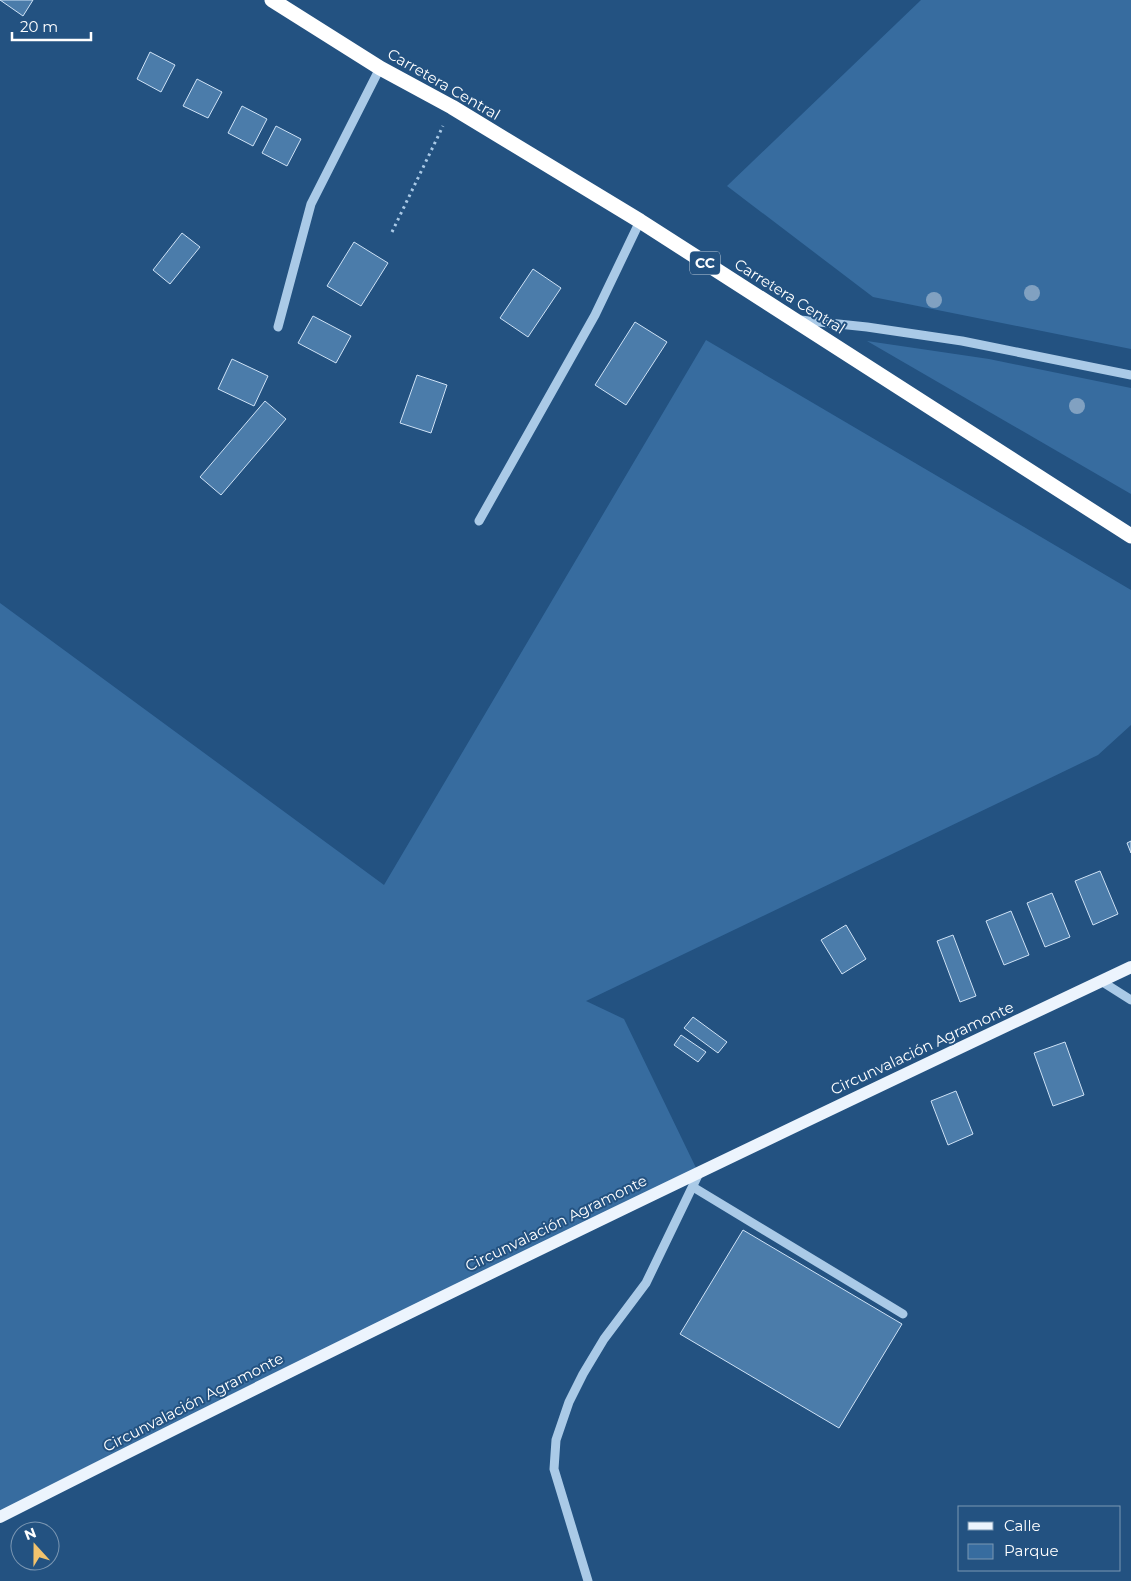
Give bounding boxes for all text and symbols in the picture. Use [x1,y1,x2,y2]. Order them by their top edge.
scale bar [12,10,91,42]
text: 20 m [20,17,58,36]
street label: Carretera Central [384,44,504,124]
road number: CC [690,252,720,274]
street label: Carretera Central [731,254,849,338]
street label: Circunvalación Agramonte [827,997,1017,1099]
street label: Circunvalación Agramonte [462,1171,650,1275]
street label: Circunvalación Agramonte [100,1348,286,1456]
legend [958,1506,1121,1571]
text: Calle [1004,1516,1041,1535]
north arrow [10,1521,60,1571]
text: N [22,1523,39,1544]
text: Parque [1004,1541,1059,1560]

